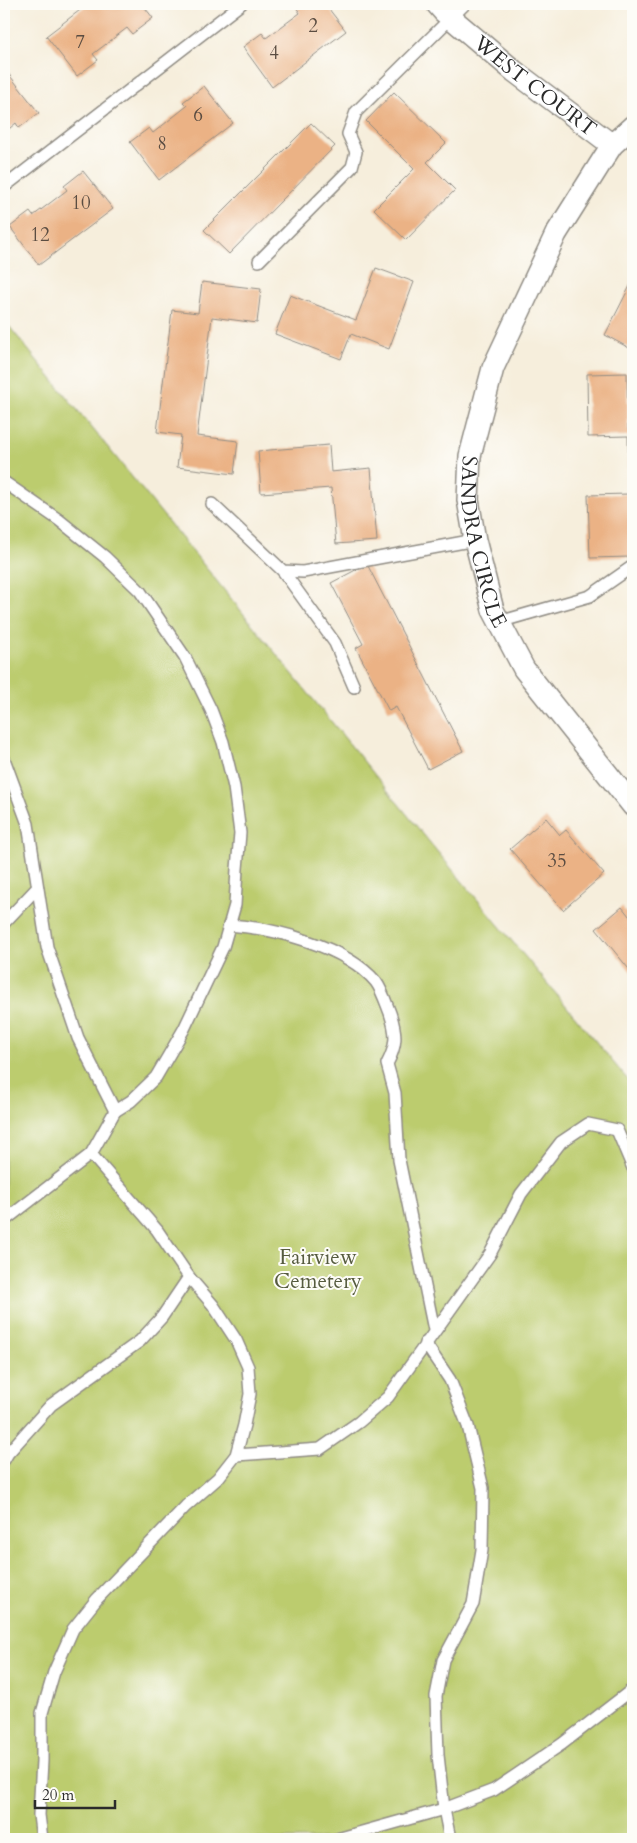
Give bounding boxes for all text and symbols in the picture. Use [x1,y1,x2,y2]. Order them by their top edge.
house number: 2 [308,13,318,39]
street label: WEST COURT [467,28,603,143]
house number: 7 [75,29,85,55]
house number: 4 [269,40,279,66]
house number: 6 [193,102,203,128]
house number: 8 [157,131,167,157]
house number: 10 [71,190,91,216]
house number: 12 [30,222,50,248]
street label: SANDRA CIRCLE [454,455,514,633]
house number: 35 [547,848,567,874]
park label: Fairview Cemetery [274,1243,362,1296]
scale bar [35,1778,115,1810]
text: 20 m [42,1785,74,1805]

